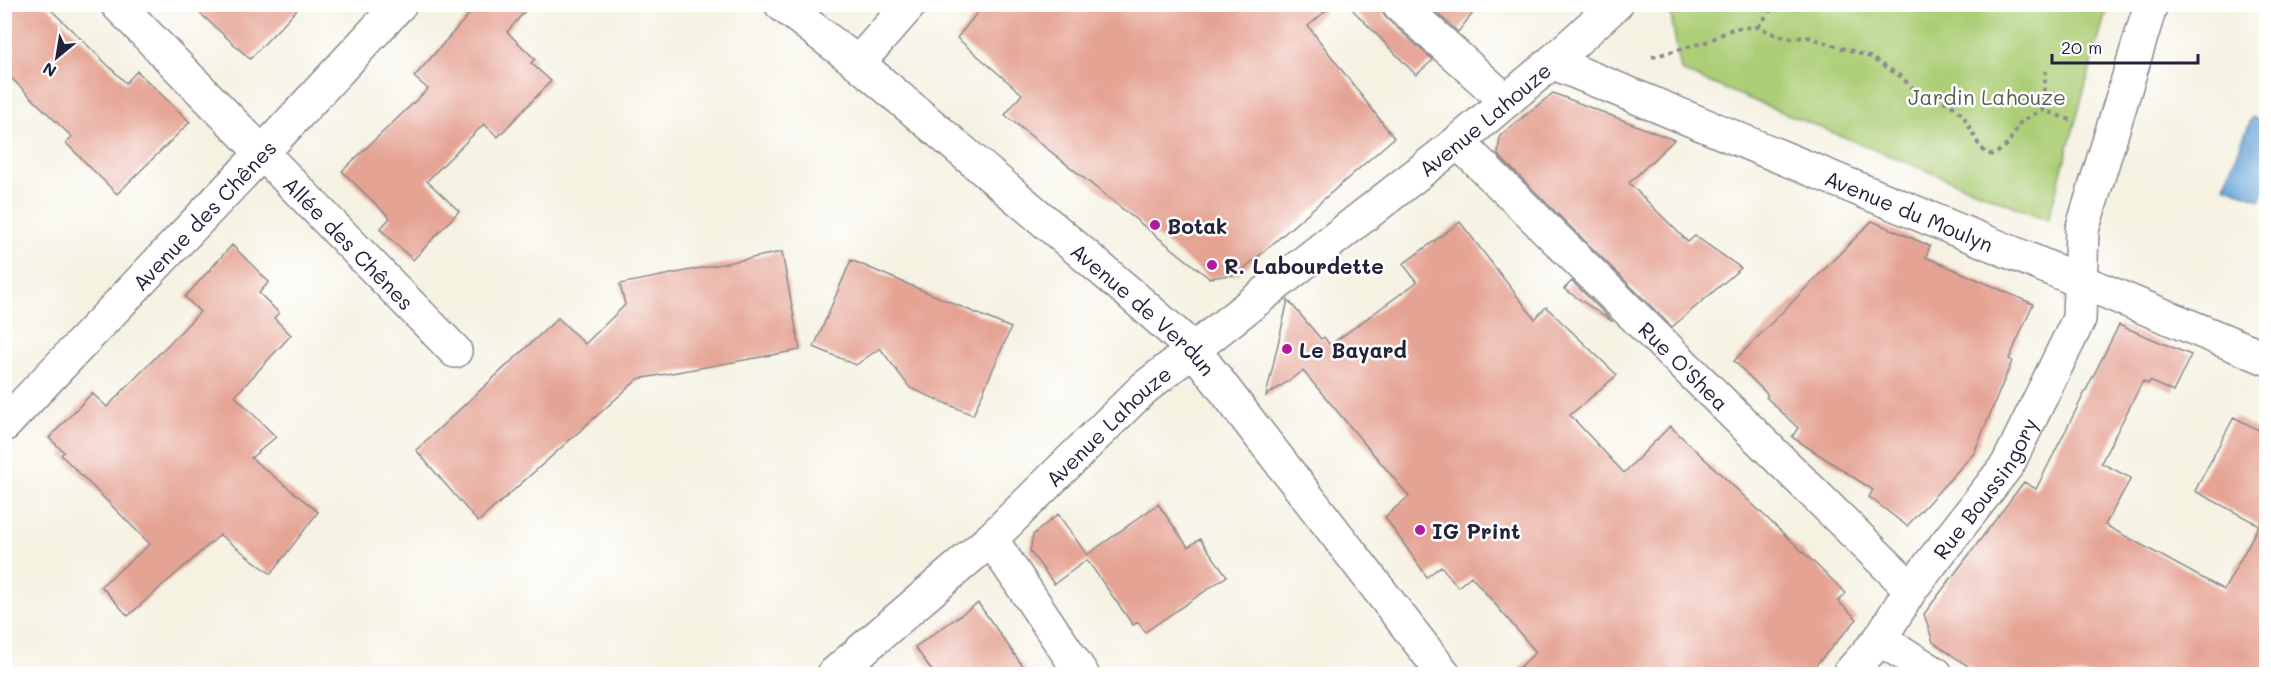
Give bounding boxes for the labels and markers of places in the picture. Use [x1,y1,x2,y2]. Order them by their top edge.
place label: Botak [1167,212,1227,239]
marker: Botak [1148,218,1162,232]
place label: R. Labourdette [1224,252,1384,279]
marker: R. Labourdette [1205,258,1219,272]
place label: Le Bayard [1299,336,1407,364]
marker: Le Bayard [1280,342,1294,356]
place label: IG Print [1432,517,1520,544]
marker: IG Print [1413,523,1427,537]

